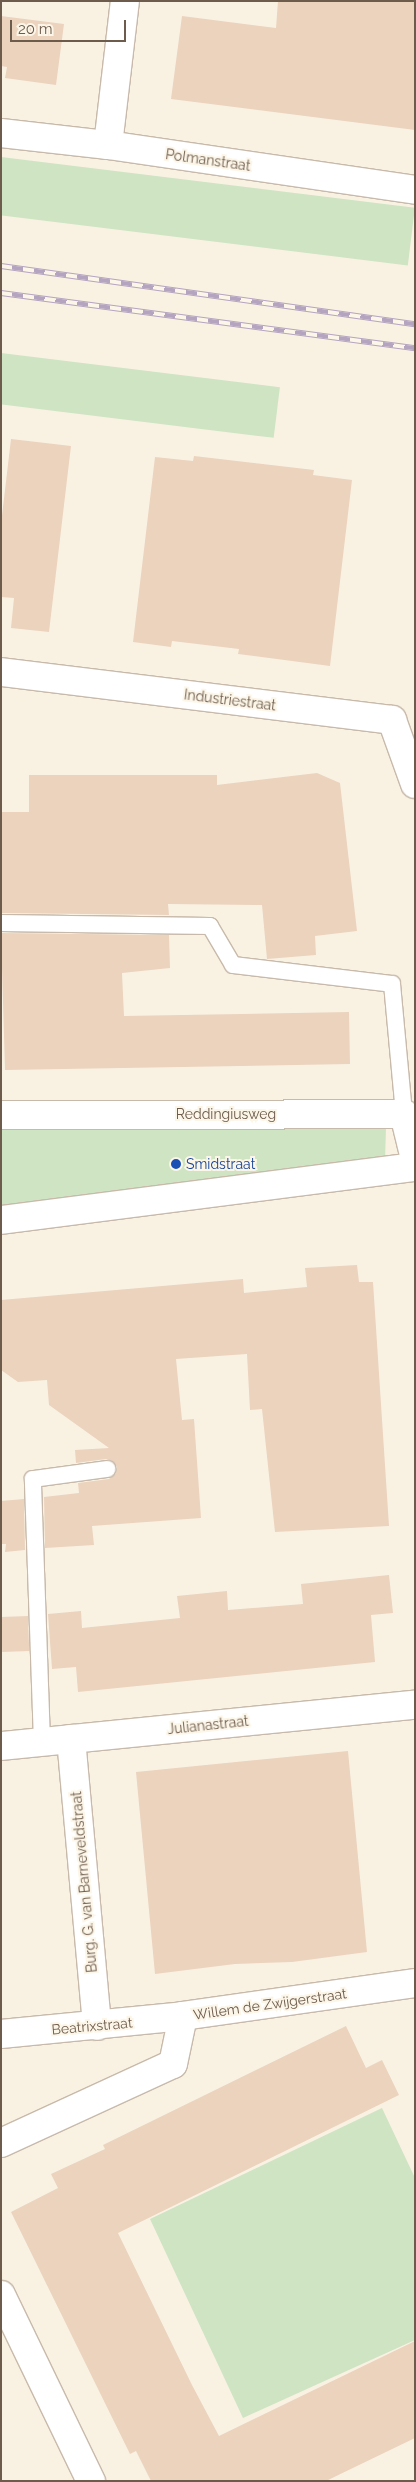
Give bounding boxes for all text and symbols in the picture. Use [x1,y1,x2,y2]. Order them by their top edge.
scale bar [12,10,129,42]
text: 20 m [18,20,53,38]
street label: Polmanstraat [164,146,252,174]
street label: Industriestraat [183,686,277,714]
street label: Reddingiusweg [176,1106,276,1122]
place label: Smidstraat [186,1156,255,1172]
marker: Smidstraat [170,1158,182,1170]
street label: Julianastraat [167,1712,249,1738]
street label: Burg. G. van Barneveldstraat [68,1790,100,1974]
street label: Willem de Zwijgerstraat [192,1985,348,2023]
street label: Beatrixstraat [51,2014,133,2038]

